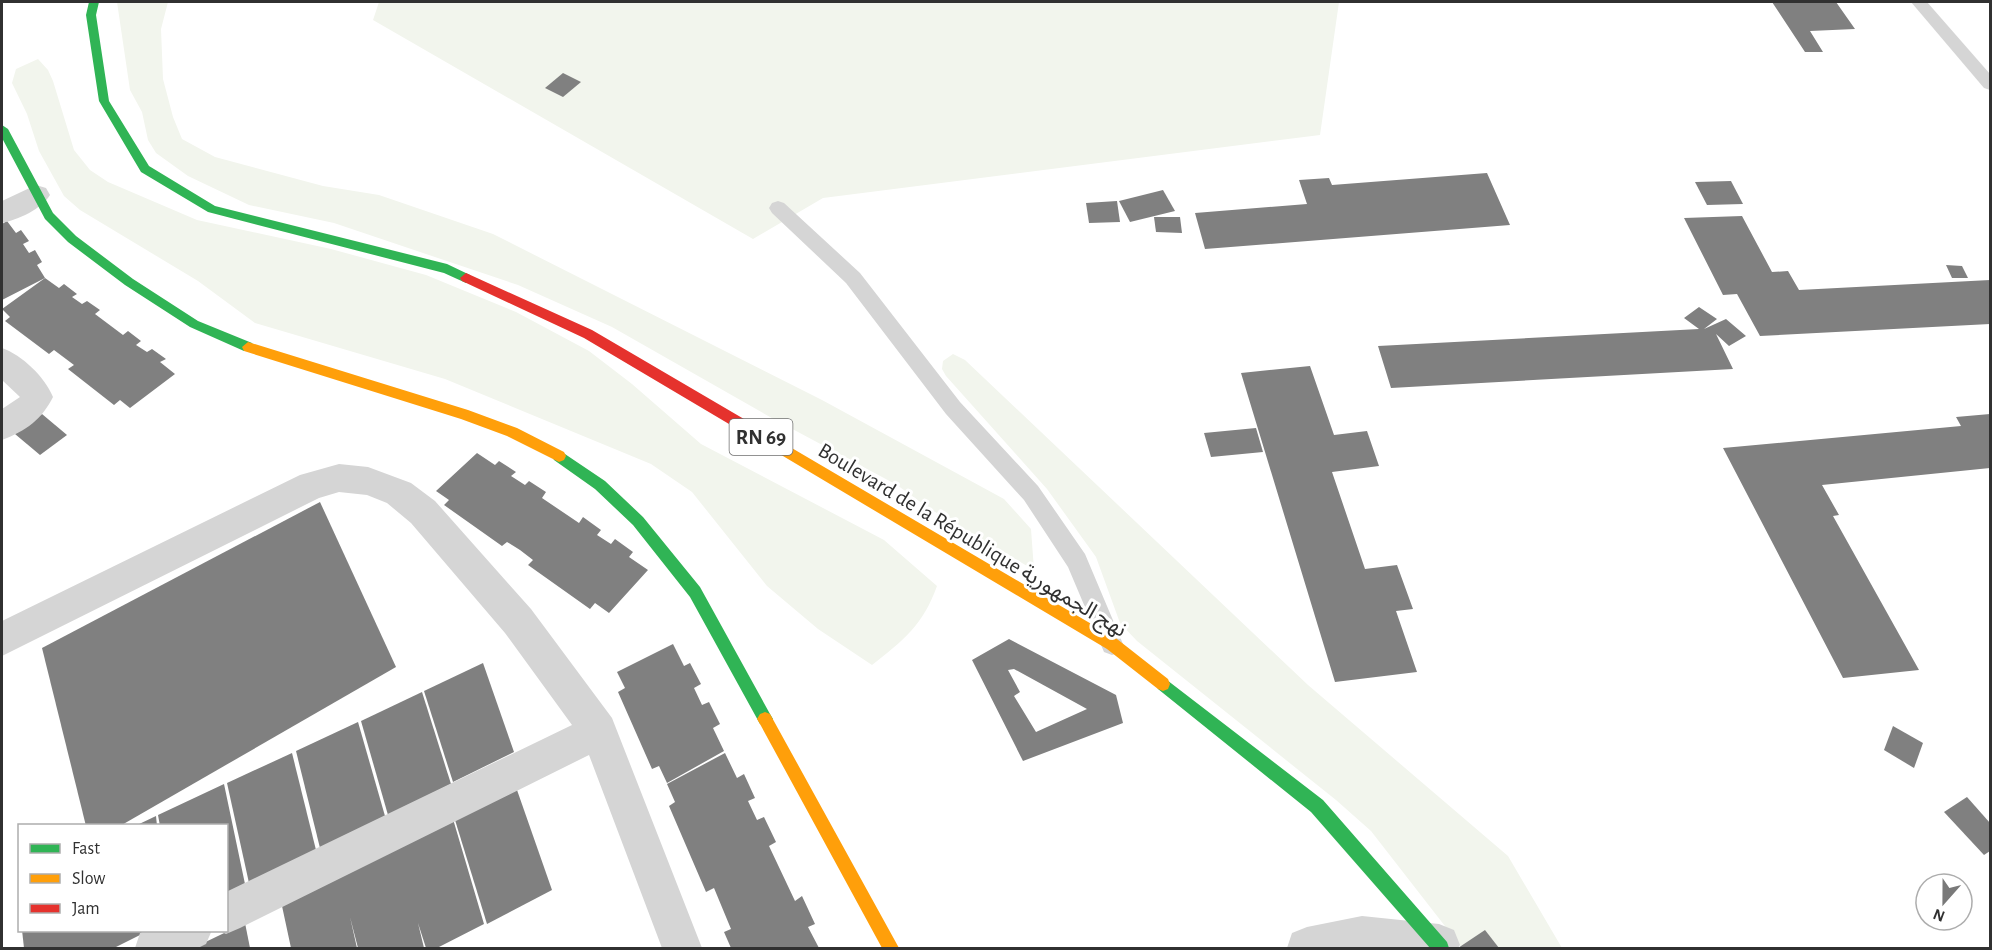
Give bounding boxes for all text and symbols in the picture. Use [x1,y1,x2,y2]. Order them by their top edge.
road number: RN 69 [730,419,792,455]
street label: Boulevard de la République نهج الجمهورية [812,439,1131,645]
legend [18,824,228,932]
text: Fast [72,840,100,858]
text: Slow [72,870,105,888]
north arrow [1914,872,1974,932]
text: Jam [72,900,100,918]
text: N [1931,906,1947,925]

